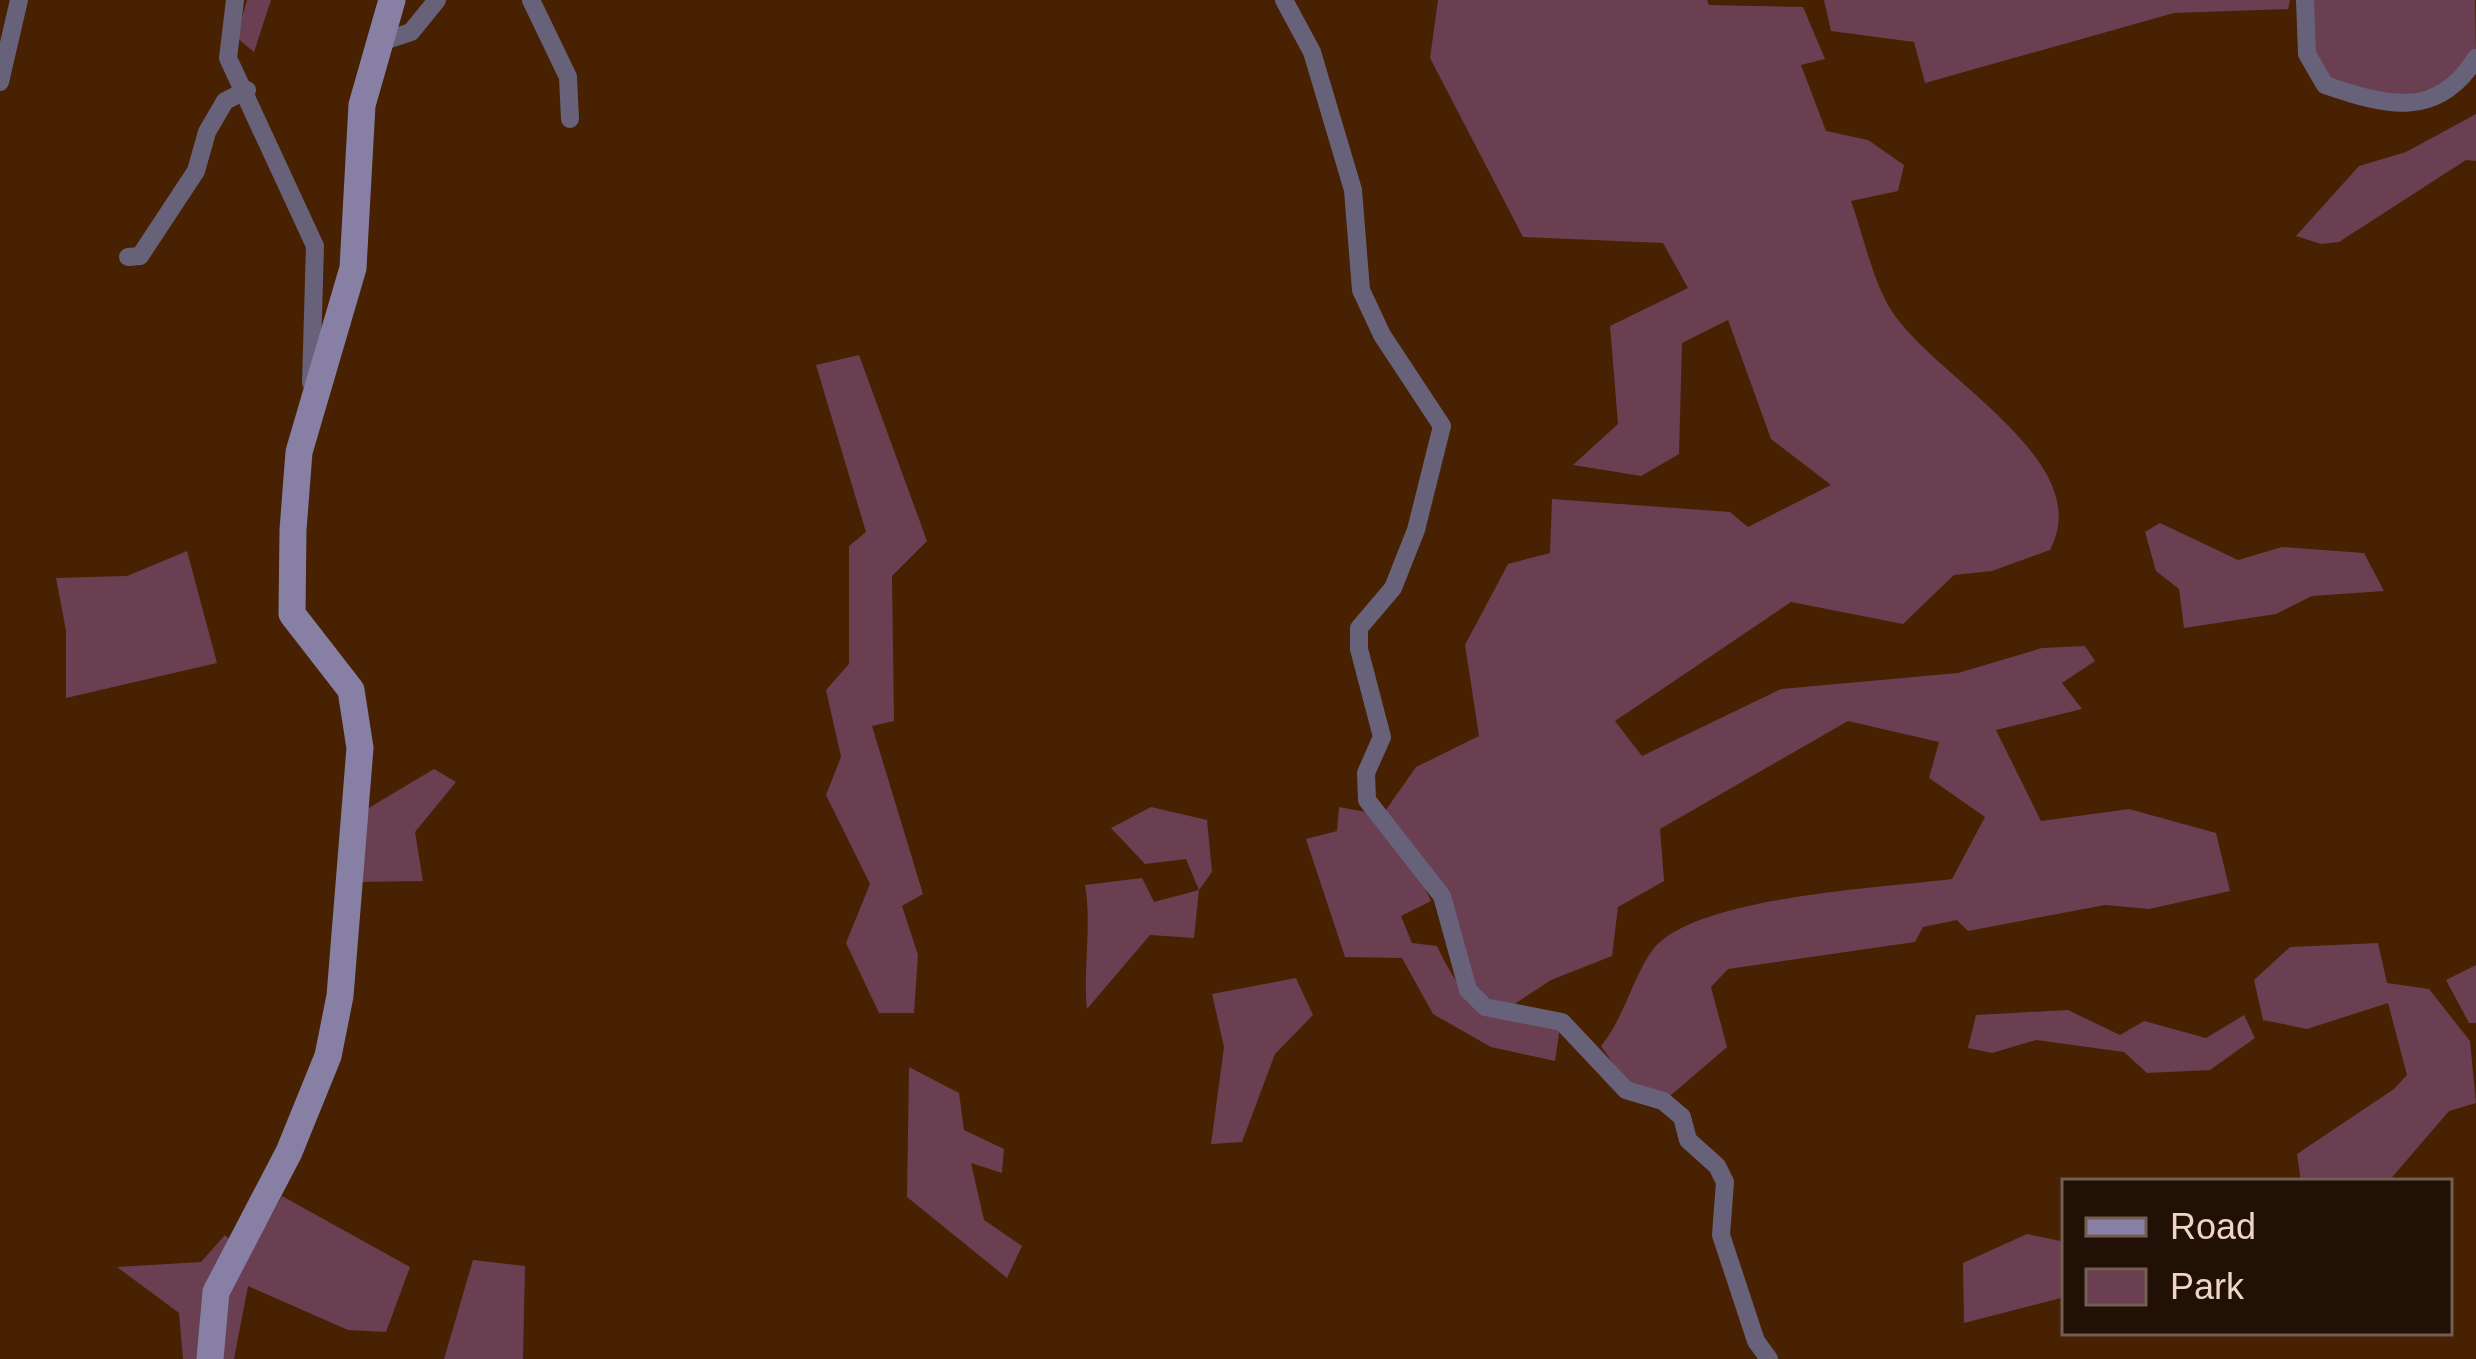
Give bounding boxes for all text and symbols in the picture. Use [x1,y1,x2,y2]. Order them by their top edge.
legend [2062,1179,2452,1335]
text: Road [2170,1206,2256,1247]
text: Park [2170,1266,2245,1307]

